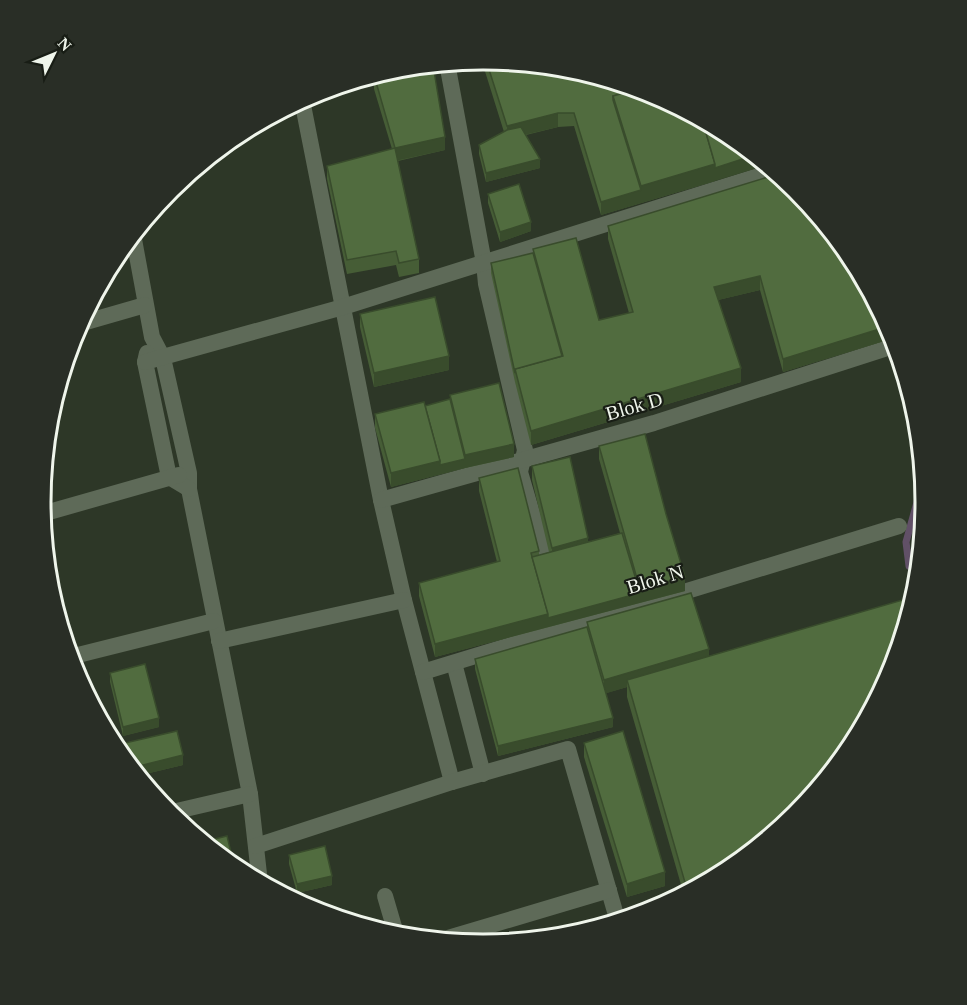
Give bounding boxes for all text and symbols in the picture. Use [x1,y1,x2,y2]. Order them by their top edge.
north arrow [24,24,84,84]
text: N [54,34,75,54]
street label: Blok D [603,387,665,425]
street label: Blok N [624,560,686,598]

